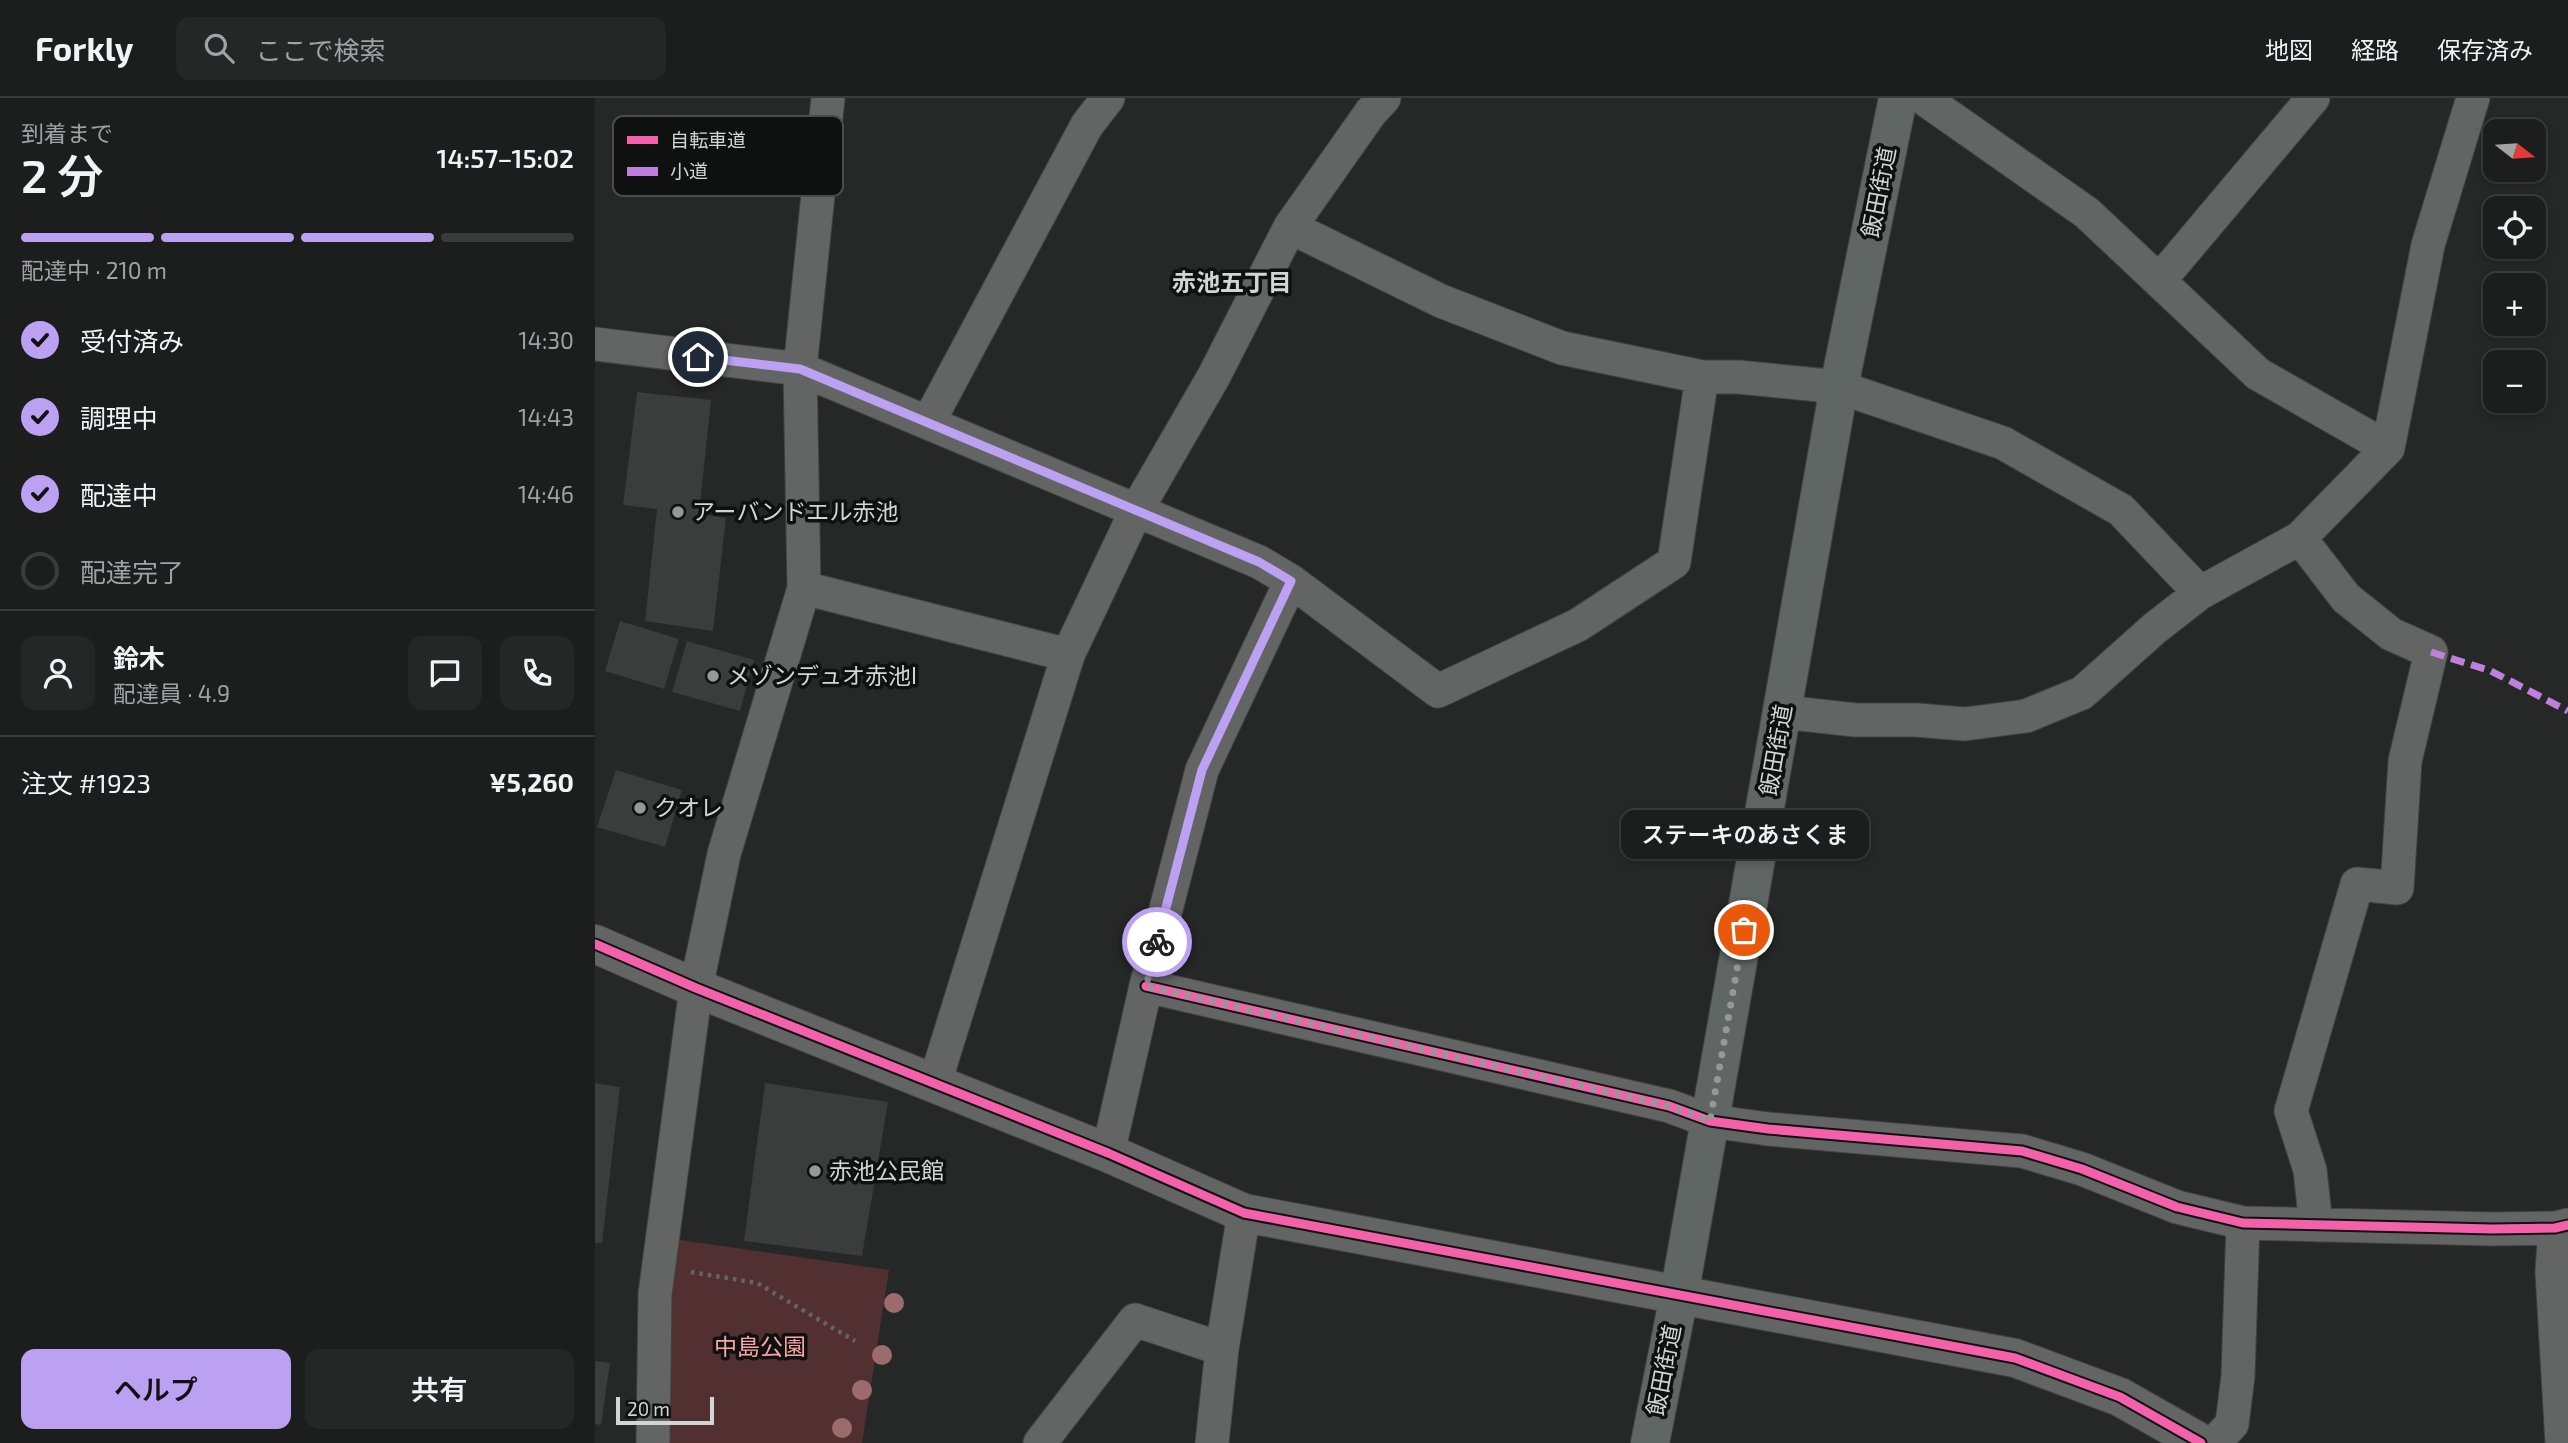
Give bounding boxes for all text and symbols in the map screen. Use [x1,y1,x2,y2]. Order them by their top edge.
search box [176,17,666,80]
text: Forkly [35,28,134,68]
icon: search [200,29,238,67]
text: ここで検索 [256,34,386,65]
text: 地図 [2265,35,2313,64]
text: 経路 [2351,35,2399,64]
text: 保存済み [2437,35,2533,64]
legend [613,116,843,196]
text: 到着まで [21,119,113,147]
north arrow [2483,119,2546,182]
map controls [2483,119,2546,413]
text: 自転車道 [670,128,746,151]
text: 14:57–15:02 [437,142,574,173]
street label: 飯田街道 [1855,144,1901,240]
text: 2 分 [21,147,103,202]
text: 小道 [670,159,708,182]
button: locate [2483,196,2546,259]
text: 配達中 · 210 m [21,256,167,284]
district label: 赤池五丁目 [1172,267,1292,296]
button: + [2483,273,2546,336]
icon: check [21,321,59,359]
text: 受付済み [80,325,184,356]
text: 14:30 [519,326,574,354]
pin [668,327,728,387]
icon: home [679,338,717,376]
button: − [2483,350,2546,413]
icon: check [21,398,59,436]
text: 調理中 [80,402,158,433]
text: 14:43 [518,403,574,431]
icon: check [21,475,59,513]
text: 配達中 [80,479,158,510]
text: 14:46 [518,480,574,508]
place label: アーバンドエル赤池 [692,497,899,525]
marker: アーバンドエル赤池 [670,504,686,520]
text: 配達完了 [80,556,184,587]
button: person [21,636,95,710]
button: chat [408,636,482,710]
button: phone [500,636,574,710]
text: 鈴木 [113,642,165,673]
place label: メゾンデュオ赤池I [727,661,917,689]
marker: メゾンデュオ赤池I [705,668,721,684]
text: 配達員 · 4.9 [113,679,230,707]
street label: 飯田街道 [1753,702,1797,798]
text: ¥5,260 [489,766,574,797]
text: 注文 #1923 [21,767,151,798]
place label: クオレ [654,793,723,821]
marker: クオレ [632,800,648,816]
callout: ステーキのあさくま [1620,811,1868,860]
text: ステーキのあさくま [1642,820,1849,848]
pin [1714,900,1774,960]
courier [1122,907,1192,977]
icon: bag [1725,911,1763,949]
icon: bike [1138,923,1176,961]
place label: 赤池公民館 [829,1156,944,1184]
marker: 赤池公民館 [807,1163,823,1179]
street label: 飯田街道 [1640,1322,1686,1418]
park label: 中島公園 [714,1332,806,1360]
button: ヘルプ [21,1349,291,1429]
button: 共有 [305,1349,574,1429]
scale bar [616,1394,714,1426]
text: 20 m [627,1397,670,1420]

